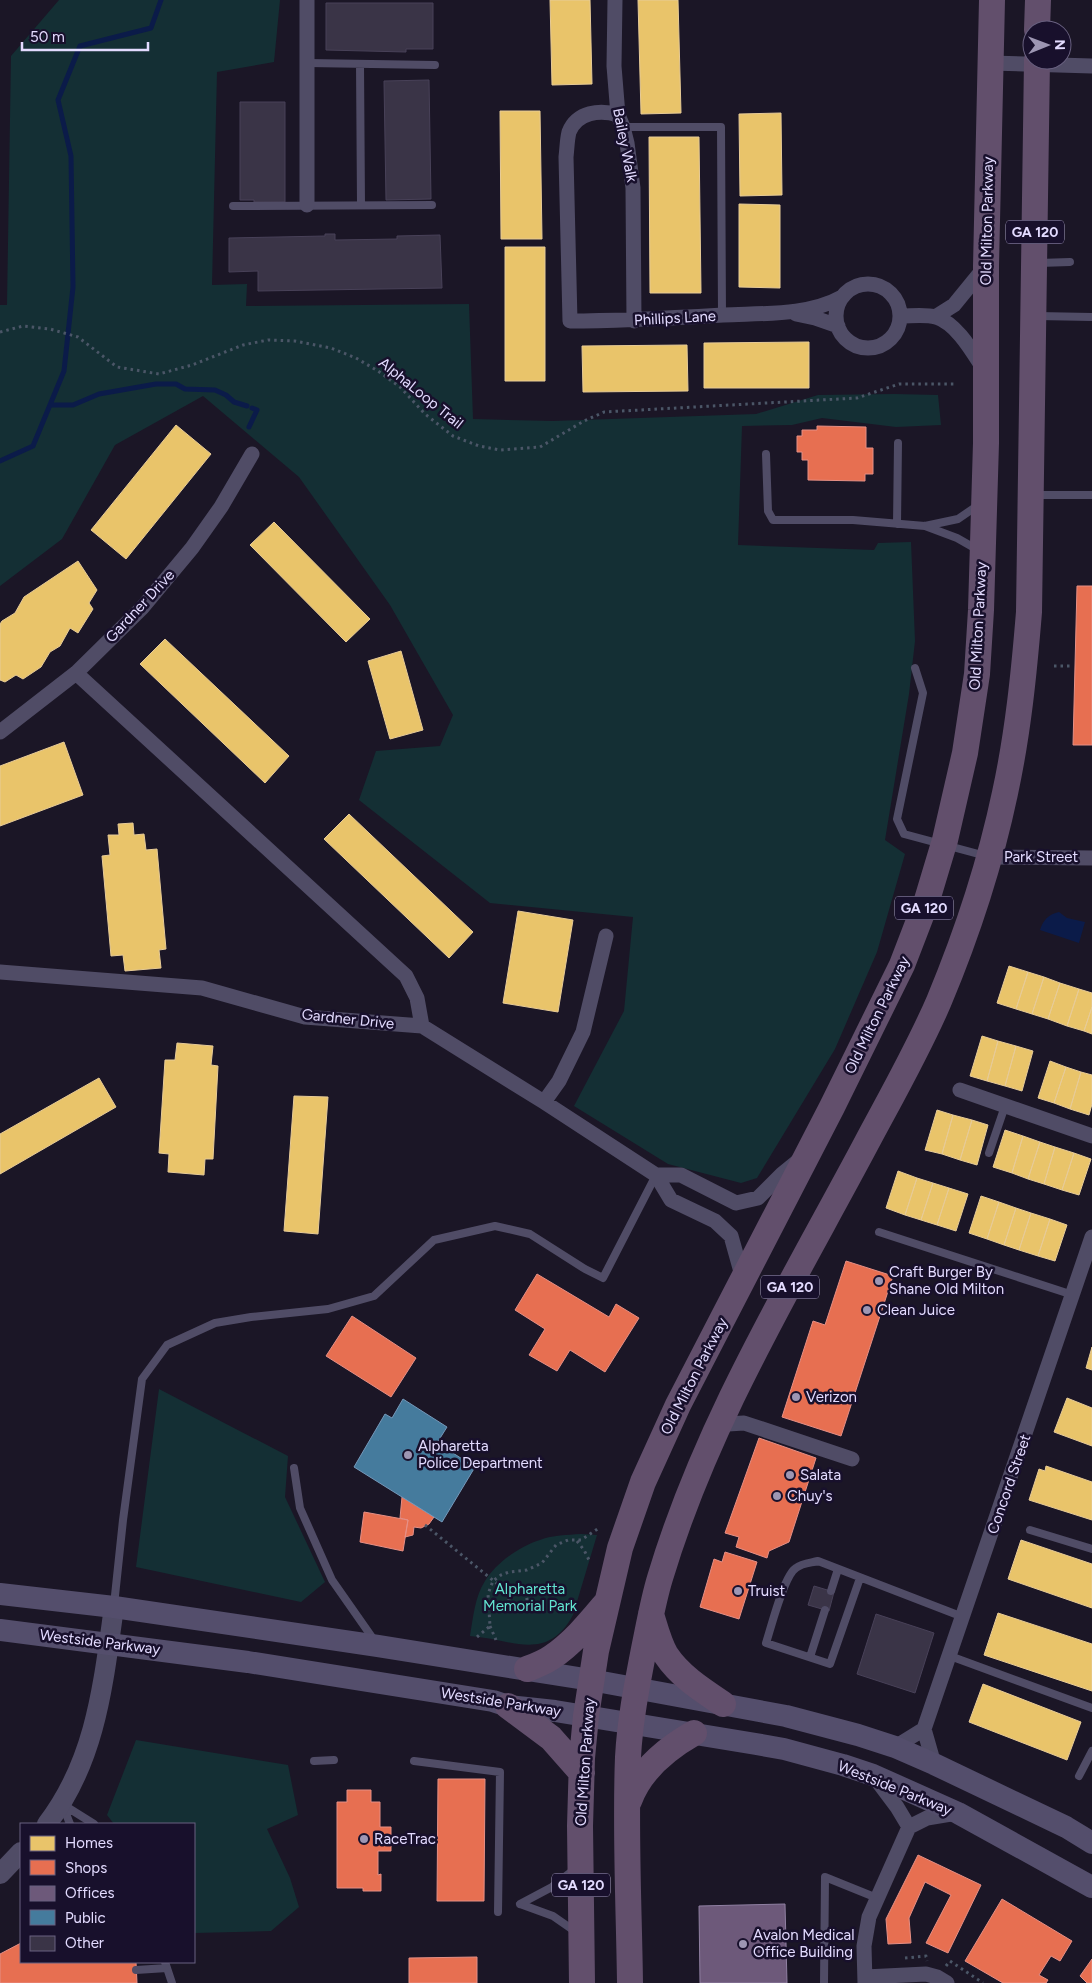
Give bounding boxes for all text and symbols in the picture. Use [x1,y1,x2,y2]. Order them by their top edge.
scale bar [22,20,149,52]
north arrow [1022,20,1072,70]
text: 50 m [30,28,65,46]
text: N [1051,39,1068,50]
street label: Bailey Walk [609,106,641,184]
street label: Old Milton Parkway [977,156,997,286]
road number: GA 120 [1006,220,1064,243]
street label: Phillips Lane [633,307,717,329]
street label: AlphaLoop Trail [375,354,467,432]
street label: Old Milton Parkway [966,561,990,691]
street label: Gardner Drive [102,566,178,646]
street label: Park Street [1004,848,1078,866]
road number: GA 120 [895,896,953,920]
street label: Old Milton Parkway [841,953,913,1077]
street label: Gardner Drive [301,1005,395,1033]
place label: Craft Burger By Shane Old Milton [889,1263,1004,1298]
road number: GA 120 [761,1275,819,1298]
marker: Craft Burger By Shane Old Milton [873,1275,885,1287]
place label: Clean Juice [877,1301,955,1319]
marker: Clean Juice [861,1304,873,1316]
street label: Old Milton Parkway [657,1314,731,1437]
place label: Verizon [806,1388,857,1406]
marker: Verizon [790,1391,802,1403]
street label: Concord Street [984,1431,1035,1536]
place label: Alpharetta Police Department [418,1437,543,1472]
marker: Alpharetta Police Department [402,1449,414,1461]
place label: Salata [800,1466,841,1484]
marker: Salata [784,1469,796,1481]
place label: Chuy's [787,1487,832,1505]
marker: Chuy's [771,1490,783,1502]
park label: Alpharetta Memorial Park [483,1580,578,1615]
place label: Truist [748,1582,785,1600]
marker: Truist [732,1585,744,1597]
street label: Westside Parkway [39,1626,161,1658]
street label: Westside Parkway [440,1684,562,1720]
street label: Old Milton Parkway [572,1697,598,1827]
street label: Westside Parkway [835,1757,955,1819]
legend [20,1823,195,1963]
place label: RaceTrac [374,1830,436,1848]
marker: RaceTrac [358,1833,370,1845]
text: Homes [65,1834,113,1852]
text: Shops [65,1859,107,1877]
road number: GA 120 [552,1874,610,1896]
text: Offices [65,1884,115,1902]
text: Public [65,1909,106,1927]
place label: Avalon Medical Office Building [753,1926,855,1961]
text: Other [65,1934,104,1952]
marker: Avalon Medical Office Building [737,1938,749,1950]

